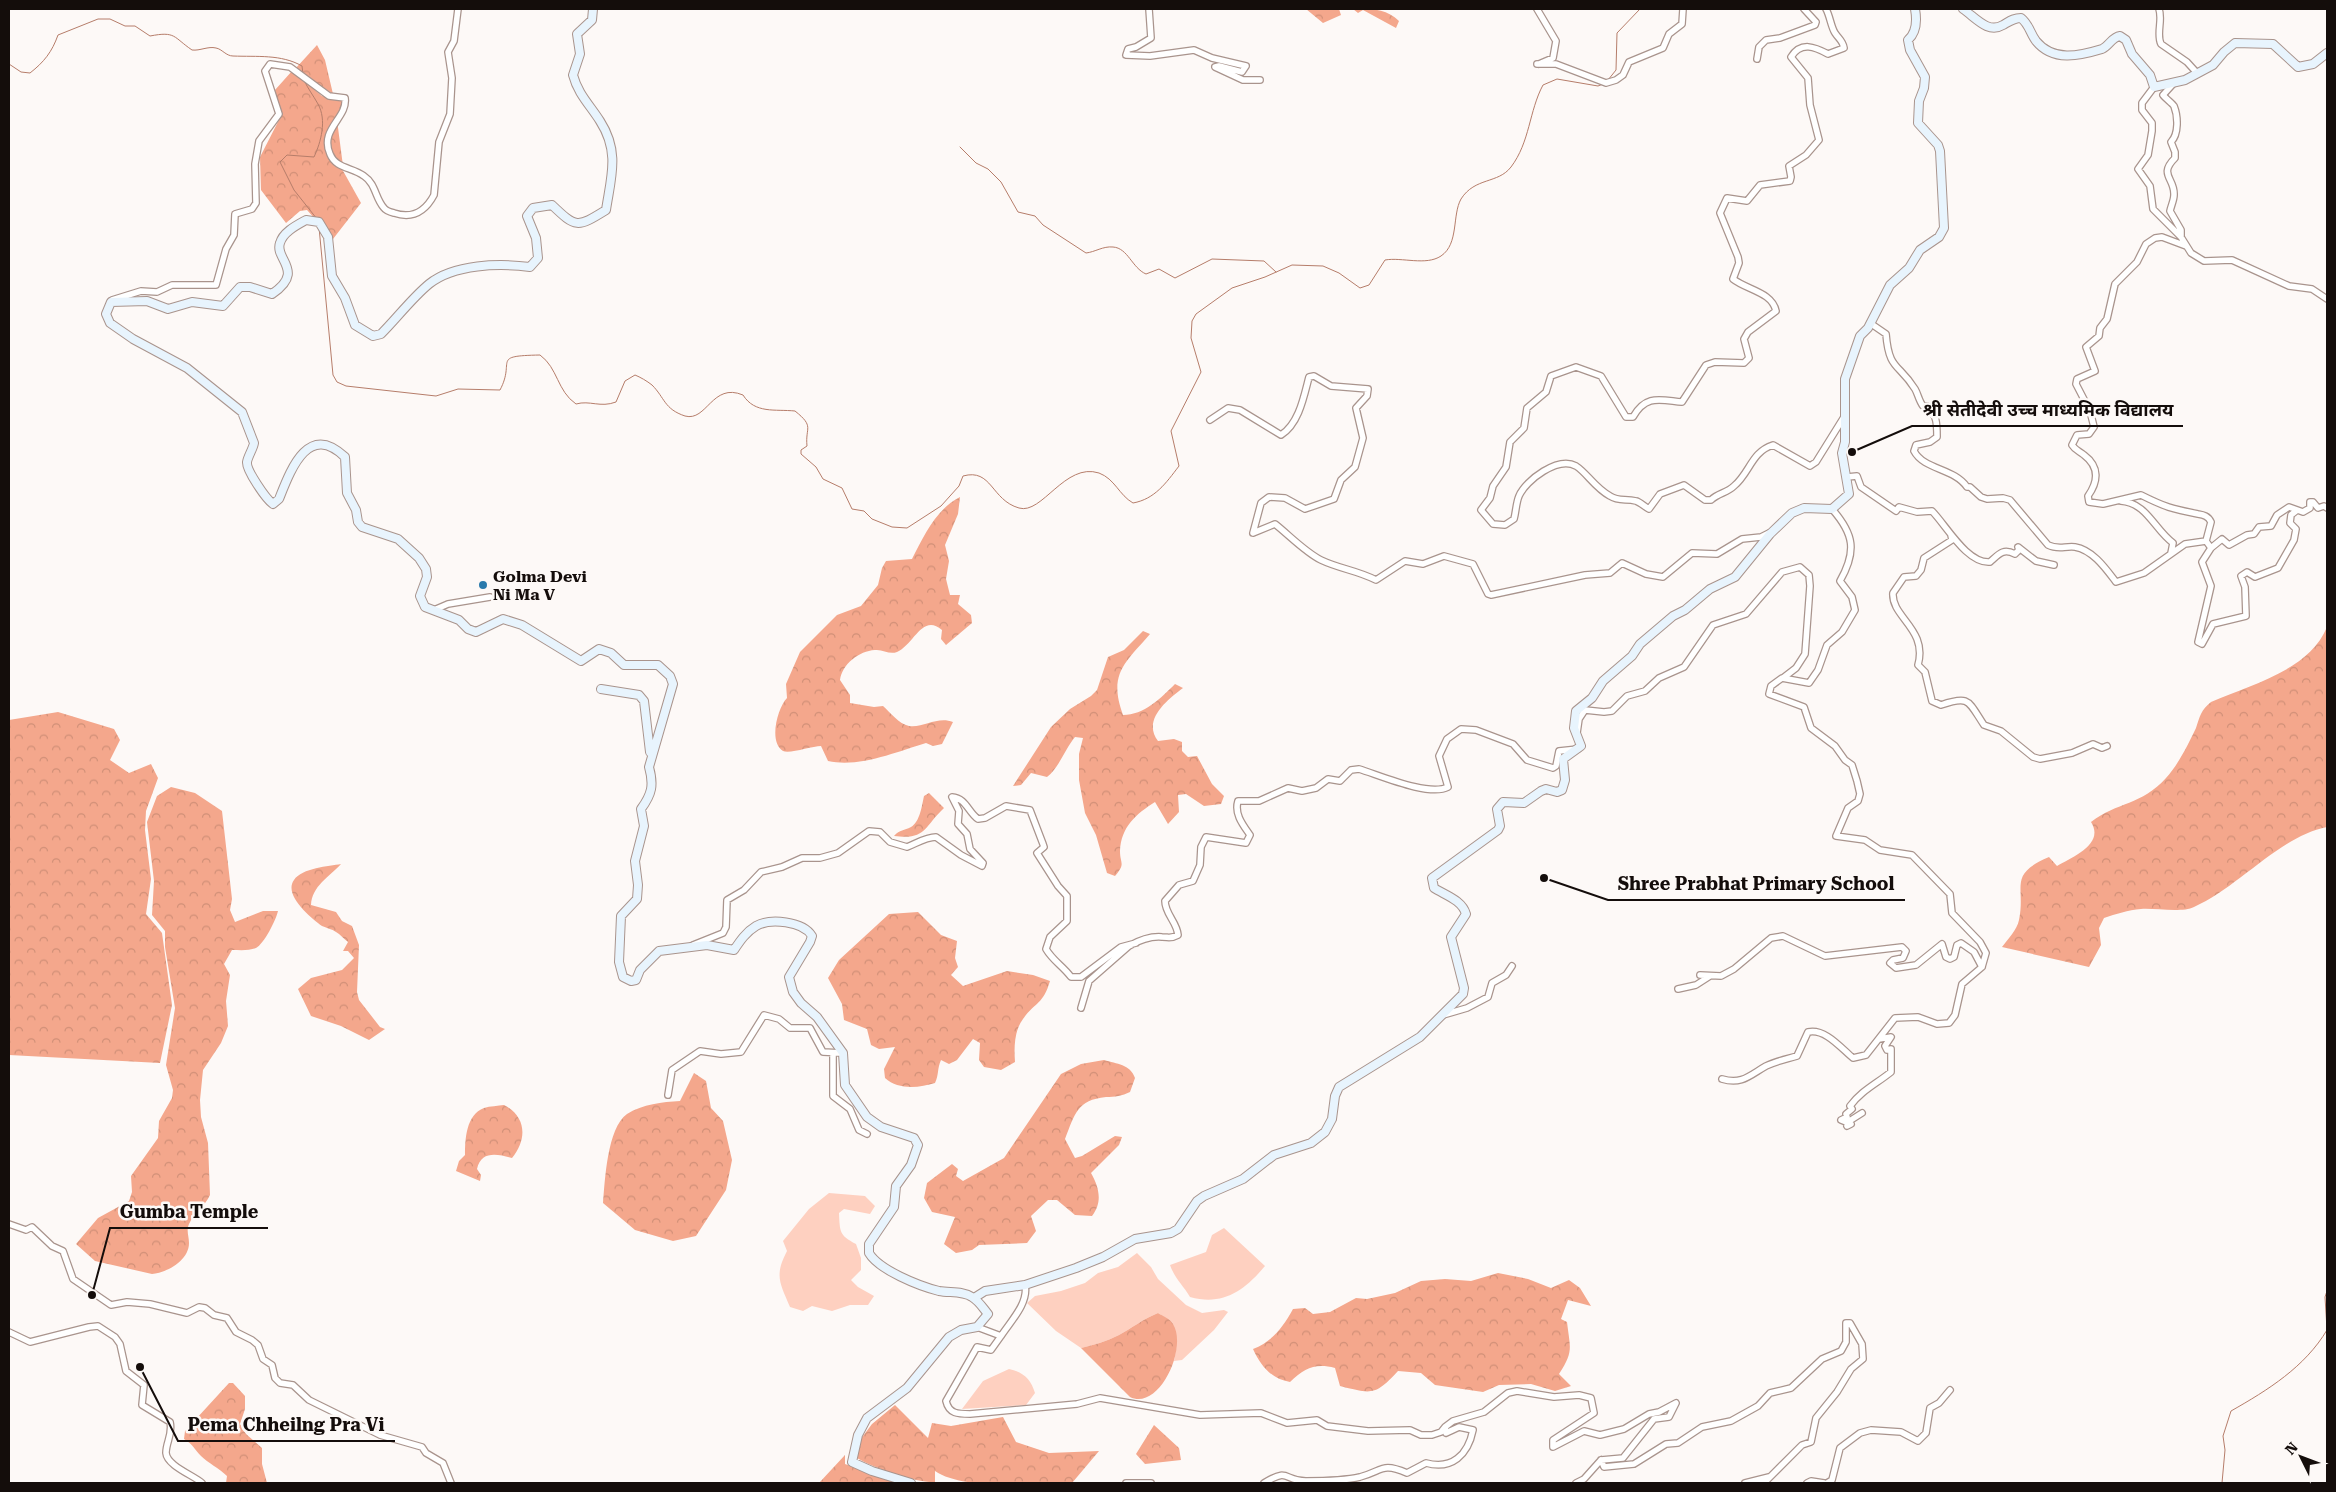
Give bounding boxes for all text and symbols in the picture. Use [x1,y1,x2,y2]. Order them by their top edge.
callout: श्री सेतीदेवी उच्च माध्यमिक विद्यालय [1912,393,2183,426]
text: श्री सेतीदेवी उच्च माध्यमिक विद्यालय [1923,399,2174,420]
place label: Golma Devi Ni Ma V [493,567,588,604]
marker: Golma Devi Ni Ma V [477,579,489,591]
callout: Shree Prabhat Primary School [1608,867,1905,900]
text: Shree Prabhat Primary School [1618,873,1894,894]
callout: Gumba Temple [110,1195,268,1228]
text: Gumba Temple [120,1201,259,1222]
callout: Pema Chheilng Pra Vi [178,1408,395,1441]
text: Pema Chheilng Pra Vi [188,1414,384,1435]
north arrow [2276,1432,2326,1482]
text: N [2282,1439,2301,1458]

